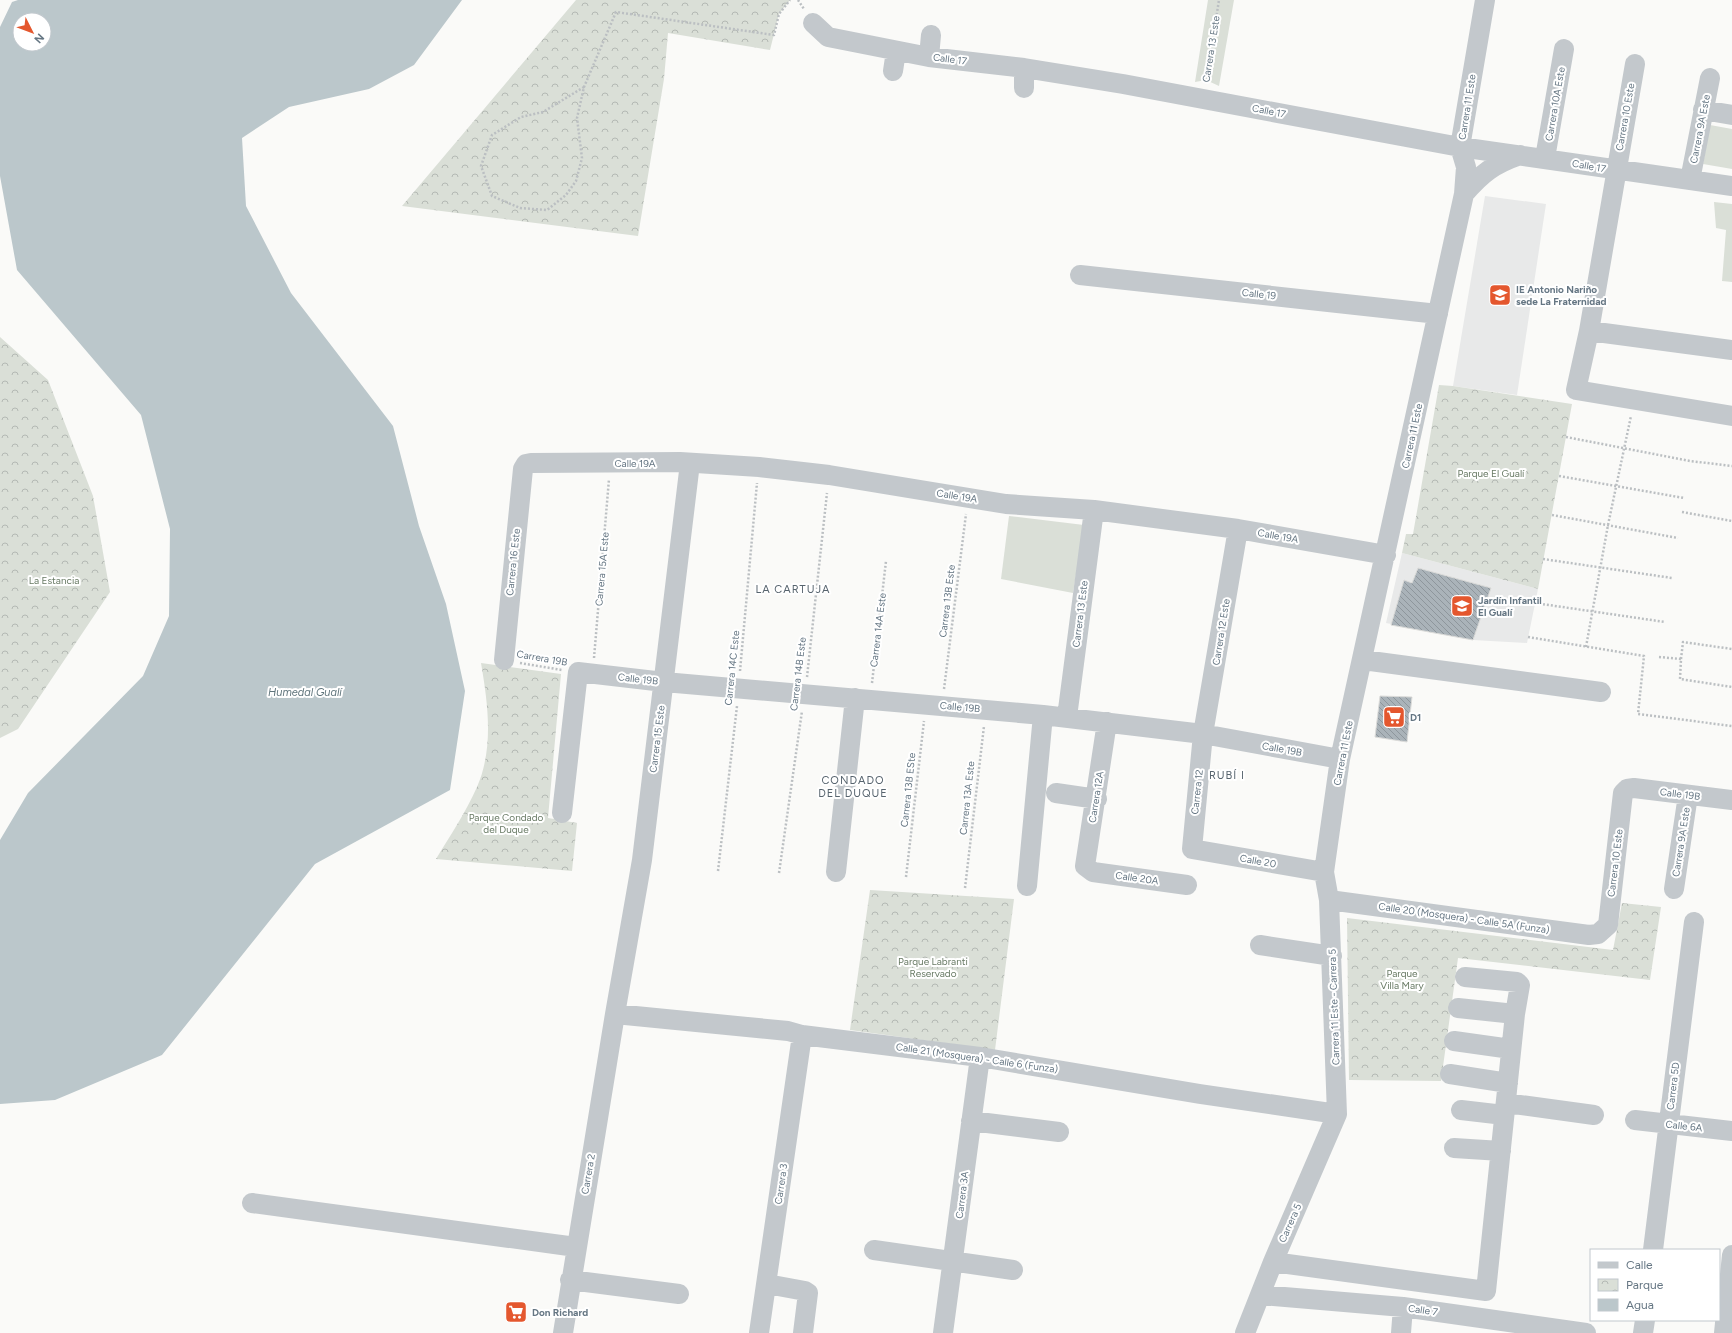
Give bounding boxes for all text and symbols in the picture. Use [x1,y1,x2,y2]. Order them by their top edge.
north arrow [12,12,52,52]
street label: Carrera 13 Este [1199,14,1223,83]
text: N [31,31,47,46]
street label: Calle 17 [932,50,968,68]
street label: Carrera 10A Este [1542,65,1568,142]
street label: Carrera 11 Este [1455,73,1479,141]
street label: Carrera 10 Este [1613,82,1637,152]
street label: Carrera 9A Este [1687,93,1713,165]
street label: Calle 17 [1251,101,1288,121]
street label: Calle 17 [1571,157,1608,175]
school or university icon: IE Antonio Nariño sede La Fraternidad [1487,282,1513,308]
place label: IE Antonio Nariño sede La Fraternidad [1516,283,1607,308]
street label: Calle 19 [1241,286,1277,302]
street label: Carrera 11 Este [1399,402,1425,470]
street label: Calle 19A [614,457,656,470]
park label: Parque El Gualí [1458,467,1525,480]
street label: Calle 19A [936,486,979,506]
street label: Calle 19A [1257,526,1300,546]
street label: Carrera 16 Este [503,527,523,596]
street label: Carrera 15A Este [592,531,612,607]
street label: Carrera 13B Este [936,563,958,638]
park label: La Estancia [29,574,79,587]
street label: Carrera 13 Este [1069,579,1091,648]
district label: LA CARTUJA [755,583,831,596]
street label: Carrera 14A Este [867,592,889,668]
school or university icon: Jardín Infantil El Gualí [1449,593,1475,619]
place label: Jardín Infantil El Gualí [1478,594,1542,619]
street label: Carrera 12 Este [1209,597,1233,666]
street label: Carrera 14C Este [722,629,742,706]
street label: Carrera 14B Este [787,636,809,712]
street label: Carrera 19B [516,647,568,669]
street label: Calle 19B [617,670,659,688]
water label: Humedal Gualí [268,686,343,699]
street label: Calle 19B [939,699,981,715]
street label: Carrera 15 Este [646,704,668,773]
supermarket icon: D1 [1381,704,1407,730]
place label: D1 [1410,711,1421,724]
street label: Carrera 11 Este [1330,719,1356,787]
street label: Calle 19B [1261,739,1303,759]
street label: Carrera 13B ESte [898,752,918,828]
street label: Carrera 13A Este [957,760,977,836]
street label: Carrera 12 [1188,769,1206,815]
district label: RUBÍ I [1209,769,1245,782]
street label: Carrera 12A [1086,770,1107,824]
district label: CONDADO DEL DUQUE [818,774,888,800]
street label: Calle 19B [1659,785,1701,803]
street label: Carrera 9A Este [1669,806,1693,878]
park label: Parque Condado del Duque [469,811,544,836]
street label: Carrera 10 Este [1604,828,1626,898]
street label: Calle 20 [1239,851,1277,871]
street label: Calle 20A [1115,869,1160,887]
street label: Calle 20 (Mosquera) - Calle 5A (Funza) [1378,900,1550,936]
street label: Carrera 11 Este - Carrera 5 [1325,948,1343,1065]
park label: Parque Labranti Reservado [898,955,968,980]
park label: Parque Villa Mary [1380,967,1424,992]
street label: Calle 21 (Mosquera) - Calle 6 (Funza) [895,1040,1059,1076]
street label: Carrera 5D [1664,1061,1682,1111]
street label: Calle 6A [1665,1118,1703,1134]
street label: Carrera 2 [578,1153,598,1195]
street label: Carrera 3 [772,1163,790,1205]
street label: Carrera 3A [953,1170,971,1219]
street label: Carrera 5 [1276,1201,1304,1244]
legend [1590,1249,1720,1321]
text: Calle [1626,1258,1653,1272]
text: Parque [1626,1278,1664,1292]
text: Agua [1626,1298,1654,1312]
supermarket icon: Don Richard [503,1299,529,1325]
street label: Calle 7 [1407,1301,1439,1319]
place label: Don Richard [532,1306,588,1319]

